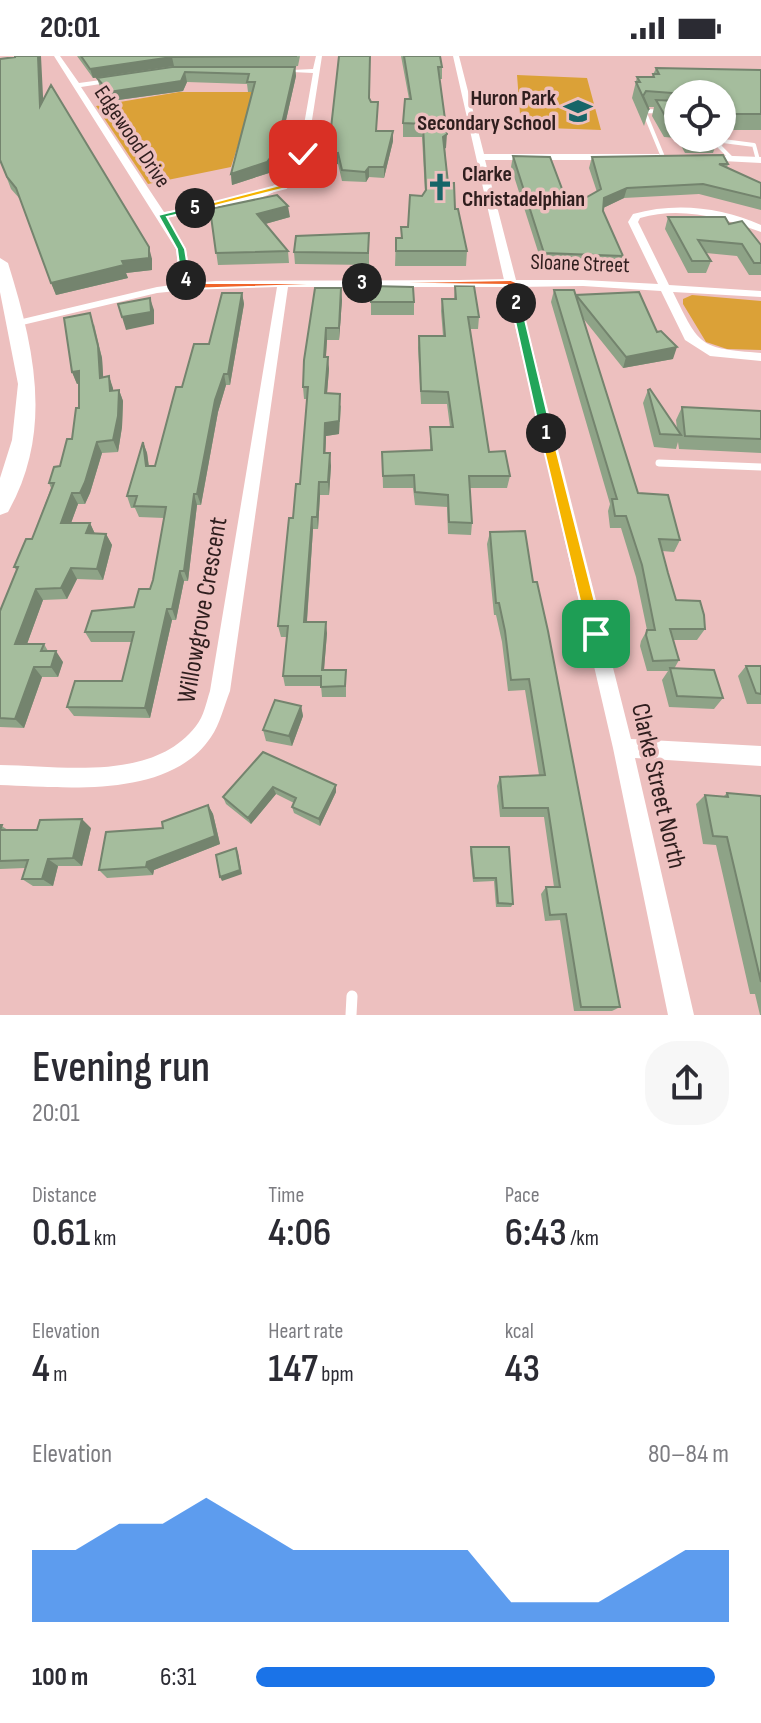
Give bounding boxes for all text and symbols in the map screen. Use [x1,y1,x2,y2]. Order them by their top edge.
text: 20:01 [40,10,100,46]
map controls [664,80,736,152]
button: locate [664,80,736,152]
street label: Edgewood Drive [88,81,176,193]
place label: Huron Park Secondary School [417,85,557,137]
school or university icon: Huron Park Secondary School [563,96,593,126]
pin [269,120,337,188]
icon: check [281,132,325,176]
place label: Clarke Christadelphian [462,161,585,213]
church icon: Clarke Christadelphian [425,172,455,202]
pin: 5 [175,188,215,228]
text: 5 [190,194,200,221]
street label: Sloane Street [530,249,630,279]
pin: 4 [166,260,206,300]
pin: 3 [342,263,382,303]
text: 4 [181,266,191,293]
text: 3 [357,269,367,296]
pin: 2 [496,283,536,323]
text: 2 [511,289,521,316]
pin: 1 [526,413,566,453]
text: 1 [542,419,550,446]
street label: Willowgrove Crescent [171,515,235,705]
pin [562,600,630,668]
icon: arrive [574,612,618,656]
street label: Clarke Street North [624,700,692,872]
text: Evening run [32,1041,210,1094]
button: share [645,1041,729,1125]
text: 20:01 [32,1098,80,1129]
text: Distance [32,1182,97,1209]
text: Time [268,1182,304,1209]
text: Pace [505,1182,540,1209]
text: 0.61 [32,1209,90,1257]
text: 4:06 [268,1209,331,1257]
text: 6:43 [505,1209,567,1257]
text: km [90,1225,116,1252]
text: /km [567,1225,599,1252]
text: Elevation [32,1318,100,1345]
text: Heart rate [268,1318,343,1345]
text: kcal [505,1318,534,1345]
text: 4 [32,1345,50,1393]
text: 147 [268,1345,318,1393]
text: 43 [505,1345,540,1393]
text: m [50,1361,67,1388]
text: bpm [318,1361,354,1388]
text: Elevation [32,1439,112,1470]
text: 80–84 m [648,1439,729,1470]
text: 100 m [32,1662,88,1693]
text: 6:31 [160,1662,196,1693]

